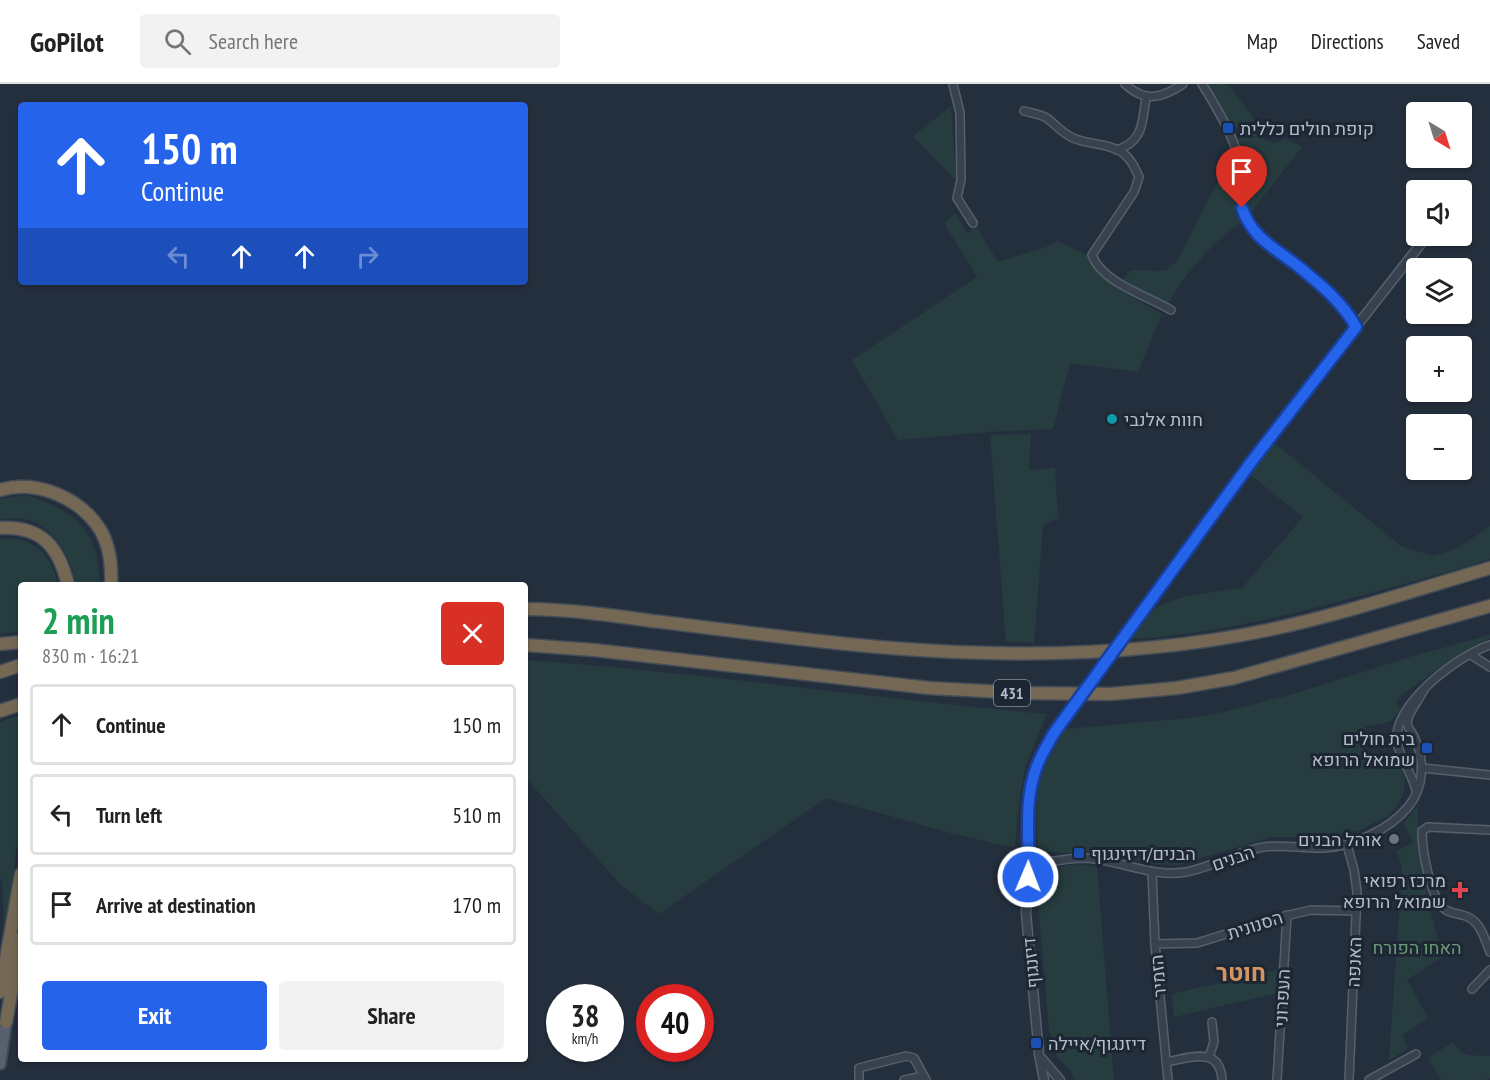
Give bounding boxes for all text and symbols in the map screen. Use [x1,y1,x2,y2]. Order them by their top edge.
search box [140,14,560,68]
text: GoPilot [30,23,104,60]
icon: search [161,25,194,58]
text: Search here [209,27,298,55]
text: Map [1247,28,1278,55]
text: Directions [1311,28,1384,55]
text: Saved [1417,28,1460,55]
north arrow [1406,102,1472,168]
map controls [1406,102,1472,480]
place label: קופת חולים כללית [1240,117,1374,140]
text: 150 m [141,121,238,176]
marker: קופת חולים כללית [1221,121,1235,135]
icon: ahead [42,126,120,204]
pin [1216,146,1267,208]
icon: arrive [1225,155,1258,188]
text: Continue [141,174,224,208]
button: sound [1406,180,1472,246]
icon: left [162,240,195,273]
icon: ahead [225,240,258,273]
icon: ahead [288,240,321,273]
icon: right [351,240,384,273]
button: layers [1406,258,1472,324]
button: + [1406,336,1472,402]
place label: חוות אלנבי [1124,408,1203,431]
marker: חוות אלנבי [1105,412,1119,426]
button: − [1406,414,1472,480]
text: 2 min [42,597,115,644]
button: close [441,602,504,665]
text: 830 m · 16:21 [42,643,139,669]
road number: 431 [994,680,1030,706]
icon: ahead [45,708,78,741]
text: Continue [96,711,166,739]
text: 150 m [452,711,501,739]
place label: בית חולים שמואל הרופא [1312,727,1416,771]
marker: בית חולים שמואל הרופא [1420,741,1434,755]
icon: left [45,798,78,831]
text: Turn left [96,801,162,829]
text: 510 m [452,801,501,829]
place label: אוהל הבנים [1298,828,1382,851]
marker: אוהל הבנים [1387,832,1401,846]
street label: הבנים [1209,840,1257,876]
place label: הבנים/דיזינגוף [1091,842,1196,865]
position arrow [996,845,1060,909]
marker: הבנים/דיזינגוף [1072,846,1086,860]
place label: מרכז רפואי שמואל הרופא [1343,869,1446,913]
marker: מרכז רפואי שמואל הרופא [1451,881,1469,899]
icon: arrive [45,888,78,921]
text: Arrive at destination [96,891,256,919]
text: 170 m [452,891,501,919]
street label: הסנונית [1224,905,1286,945]
street label: האנפה [1342,936,1366,988]
park label: האחו הפורח [1372,936,1462,959]
street label: דיזנגוף [1017,937,1045,989]
street label: הזמיר [1145,954,1171,998]
district label: חוטר [1216,957,1266,988]
street label: העפרוני [1269,968,1295,1028]
button: Exit [42,981,267,1050]
button: Share [279,981,504,1050]
speed limit sign: 40 [636,984,714,1062]
text: 38 [571,996,599,1035]
text: km/h [572,1029,598,1048]
place label: דיזנגוף/איילה [1048,1032,1146,1055]
marker: דיזנגוף/איילה [1029,1036,1043,1050]

